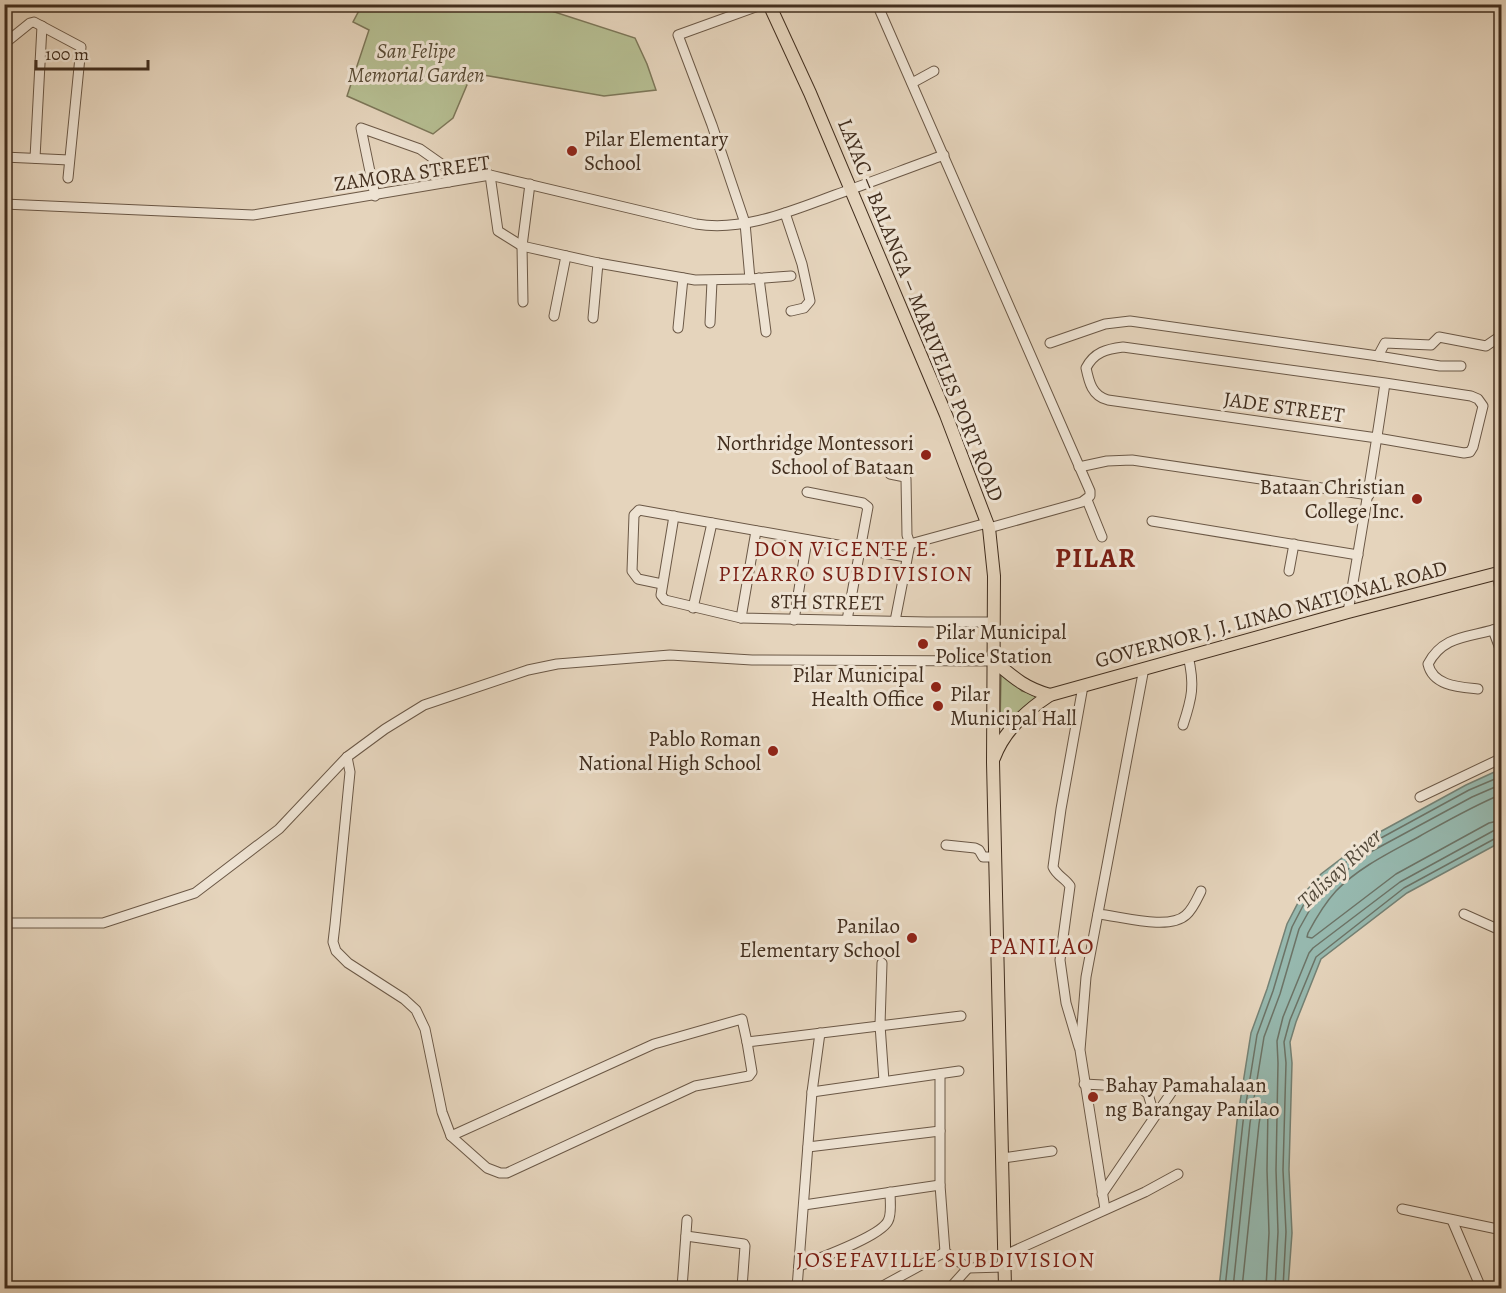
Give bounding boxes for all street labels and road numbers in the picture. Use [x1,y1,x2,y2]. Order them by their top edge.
street label: LAYAC – BALANGA – MARIVELES PORT ROAD [831,114,1011,506]
street label: ZAMORA STREET [332,148,492,198]
street label: JADE STREET [1222,385,1347,429]
street label: GOVERNOR J. J. LINAO NATIONAL ROAD [1092,553,1450,675]
street label: 8TH STREET [770,587,884,617]

